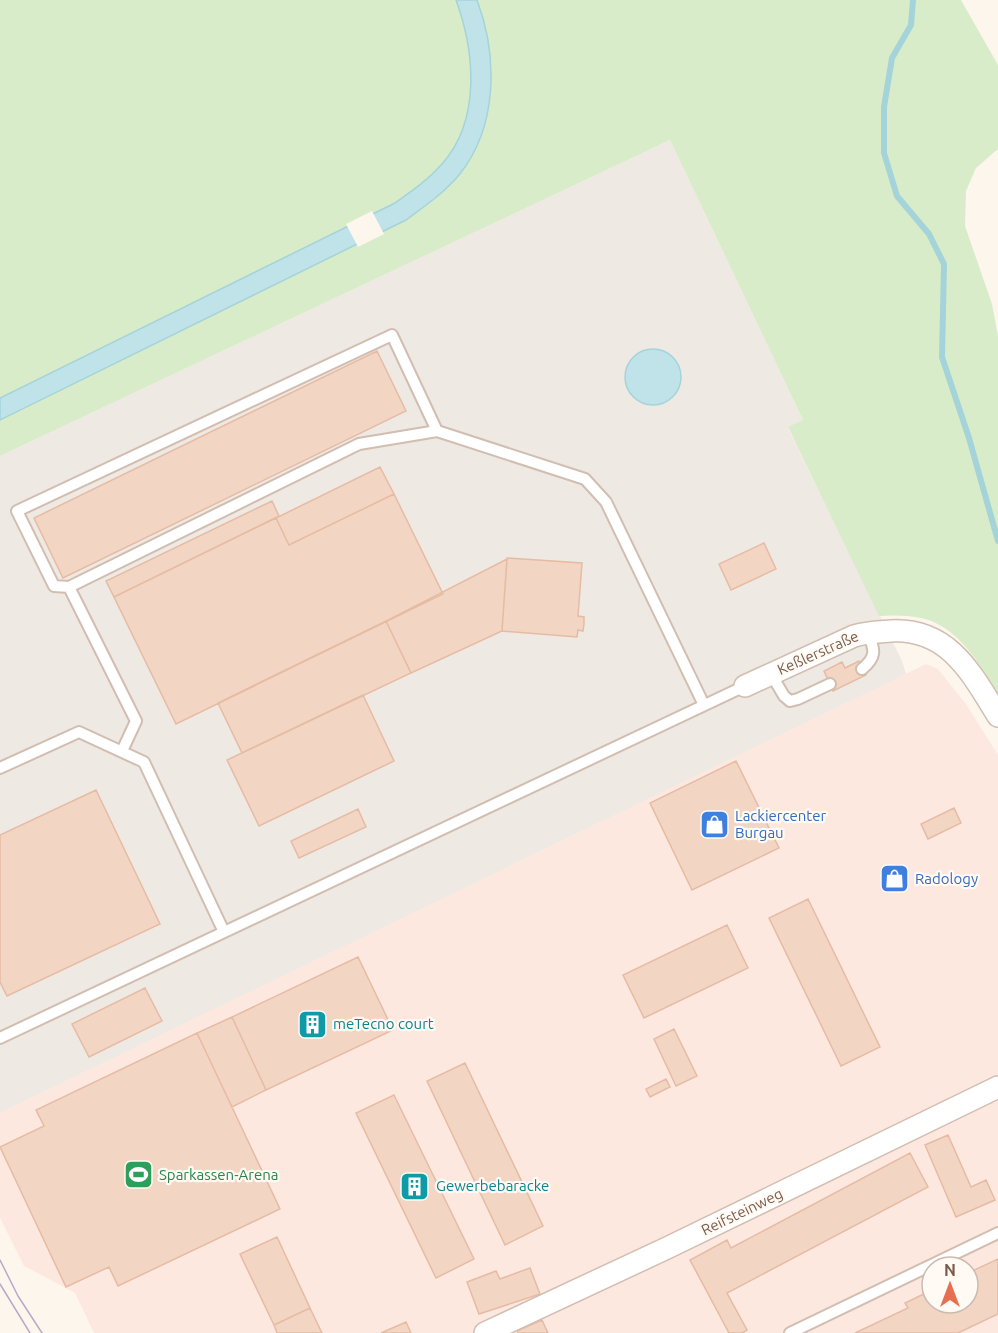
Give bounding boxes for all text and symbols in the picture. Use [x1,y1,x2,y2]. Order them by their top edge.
street label: Keßlerstraße [774,627,861,678]
place label: Lackiercenter Burgau [735,807,826,841]
shop icon: Lackiercenter Burgau [698,809,730,841]
shop icon: Radology [878,863,910,895]
place label: Radology [915,870,978,887]
building icon: meTecno court [296,1008,328,1040]
place label: meTecno court [333,1015,434,1032]
sports icon: Sparkassen-Arena [122,1159,154,1191]
place label: Sparkassen-Arena [159,1166,278,1183]
building icon: Gewerbebaracke [399,1170,431,1202]
place label: Gewerbebaracke [436,1177,549,1194]
street label: Reifsteinweg [698,1185,785,1239]
north arrow [920,1255,980,1315]
text: N [944,1261,956,1279]

